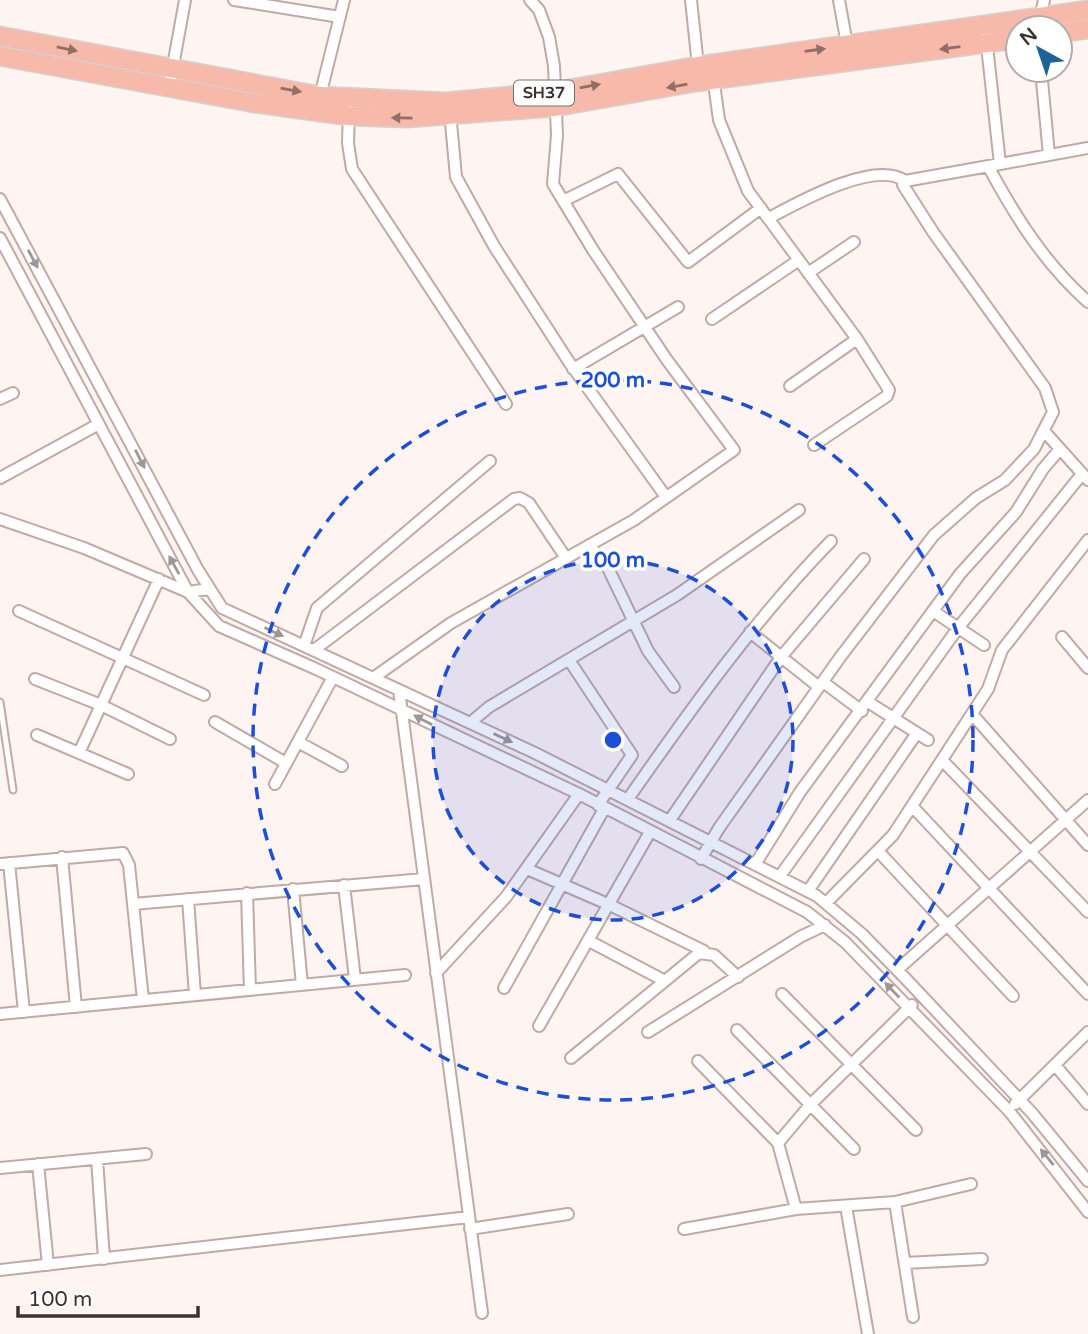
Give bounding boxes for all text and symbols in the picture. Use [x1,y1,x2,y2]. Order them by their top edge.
north arrow [1004,14,1074,84]
text: N [1016,23,1042,50]
one-way arrow [939,43,961,54]
one-way arrow [56,44,78,55]
one-way arrow [804,44,826,55]
road number: SH37 [514,80,574,106]
one-way arrow [579,80,601,91]
one-way arrow [665,81,687,92]
one-way arrow [280,85,302,96]
one-way arrow [391,112,413,123]
one-way arrow [27,249,38,269]
text: 200 m [581,368,645,393]
one-way arrow [134,450,146,469]
text: 100 m [581,548,645,573]
one-way arrow [168,555,180,575]
one-way arrow [264,626,284,637]
one-way arrow [413,714,433,725]
centre of rings [601,728,625,752]
one-way arrow [493,732,513,744]
one-way arrow [884,983,901,999]
one-way arrow [1039,1149,1054,1167]
scale bar [18,1274,198,1318]
text: 100 m [28,1287,92,1312]

